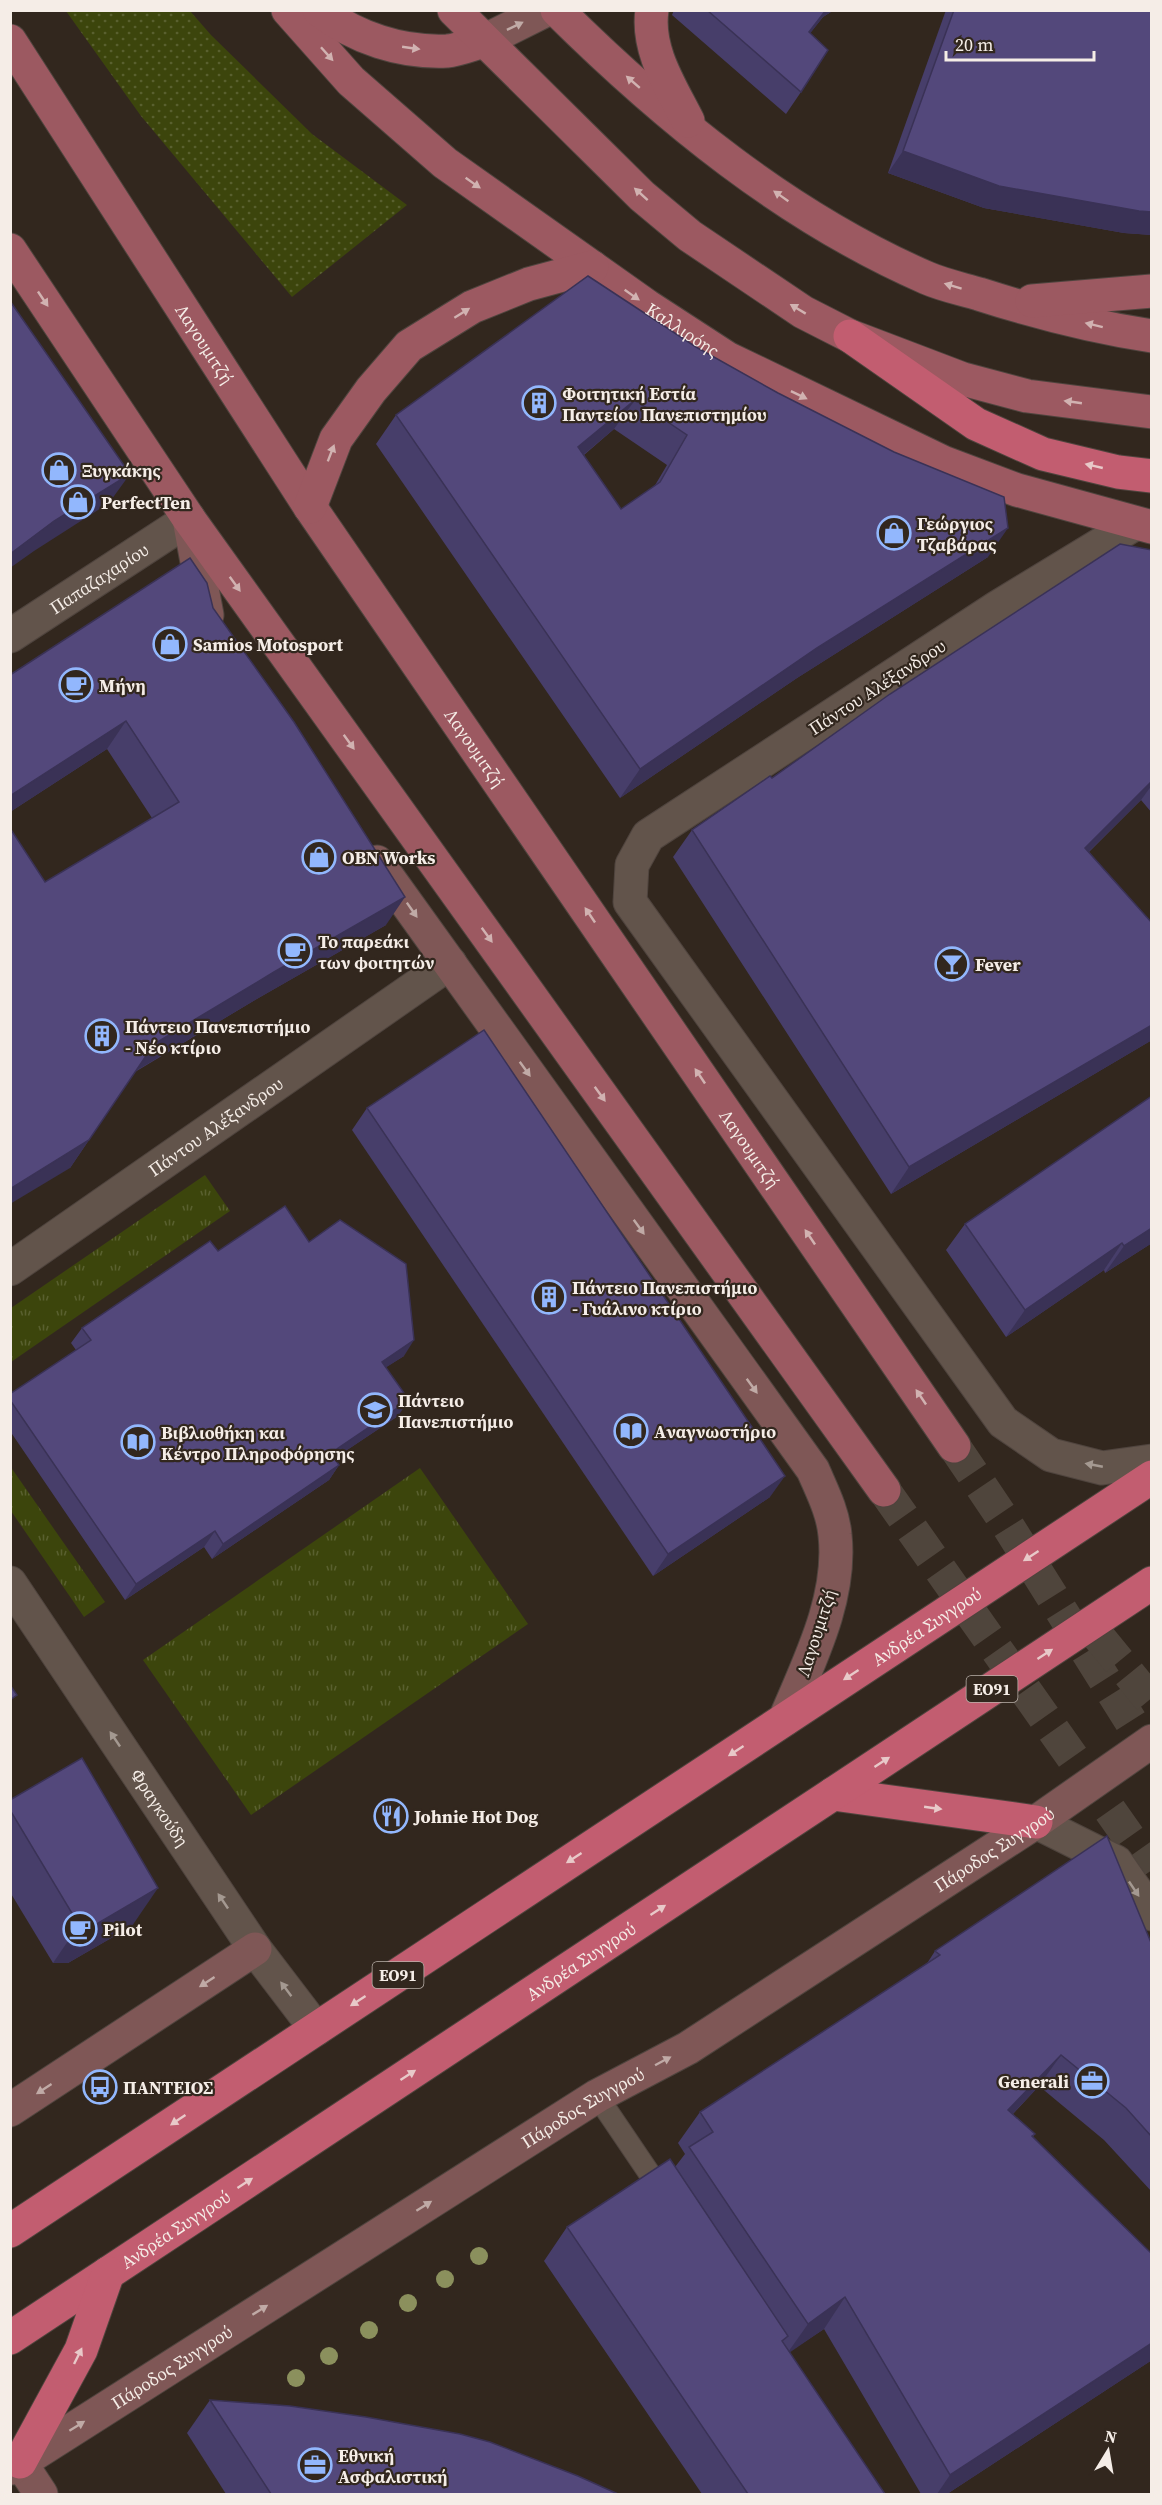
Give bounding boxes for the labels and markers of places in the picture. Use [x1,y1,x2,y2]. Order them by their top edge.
place label: Φοιτητική Εστία Παντείου Πανεπιστημίου [562,381,767,427]
building icon: Φοιτητική Εστία Παντείου Πανεπιστημίου [521,385,557,421]
shop icon: Ξυγκάκης [41,452,77,488]
place label: Ξυγκάκης [82,458,161,483]
shop icon: PerfectTen [60,484,96,520]
place label: PerfectTen [101,490,191,515]
place label: Γεώργιος Τζαβάρας [917,511,997,557]
shop icon: Γεώργιος Τζαβάρας [876,515,912,551]
shop icon: Samios Motosport [152,626,188,662]
place label: Samios Motosport [193,632,344,657]
cafe icon: Μήνη [58,667,94,703]
place label: Μήνη [99,673,146,698]
shop icon: OBN Works [301,839,337,875]
place label: OBN Works [342,845,436,870]
place label: Το παρεάκι των φοιτητών [318,929,435,975]
cafe icon: Το παρεάκι των φοιτητών [277,933,313,969]
bar icon: Fever [934,946,970,982]
place label: Fever [975,952,1021,977]
place label: Πάντειο Πανεπιστήμιο - Νέο κτίριο [125,1014,310,1060]
building icon: Πάντειο Πανεπιστήμιο - Νέο κτίριο [84,1018,120,1054]
place label: Πάντειο Πανεπιστήμιο - Γυάλινο κτίριο [572,1275,757,1321]
building icon: Πάντειο Πανεπιστήμιο - Γυάλινο κτίριο [531,1279,567,1315]
place label: Πάντειο Πανεπιστήμιο [398,1388,513,1434]
school or university icon: Πάντειο Πανεπιστήμιο [357,1392,393,1428]
library icon: Aναγνωστήριο [613,1413,649,1449]
place label: Aναγνωστήριο [654,1419,776,1444]
place label: Βιβλιοθήκη και Κέντρο Πληροφόρησης [161,1420,355,1466]
library icon: Βιβλιοθήκη και Κέντρο Πληροφόρησης [120,1424,156,1460]
restaurant icon: Johnie Hot Dog [373,1798,409,1834]
place label: Johnie Hot Dog [413,1804,538,1829]
cafe icon: Pilot [62,1911,98,1947]
place label: Pilot [103,1917,143,1942]
office icon: Generali [1074,2063,1110,2099]
bus stop icon: ΠΑΝΤΕΙΟΣ [82,2069,118,2105]
place label: Generali [998,2069,1069,2094]
place label: ΠΑΝΤΕΙΟΣ [123,2075,213,2100]
place label: Εθνική Ασφαλιστική [338,2443,448,2489]
office icon: Εθνική Ασφαλιστική [297,2447,333,2483]

